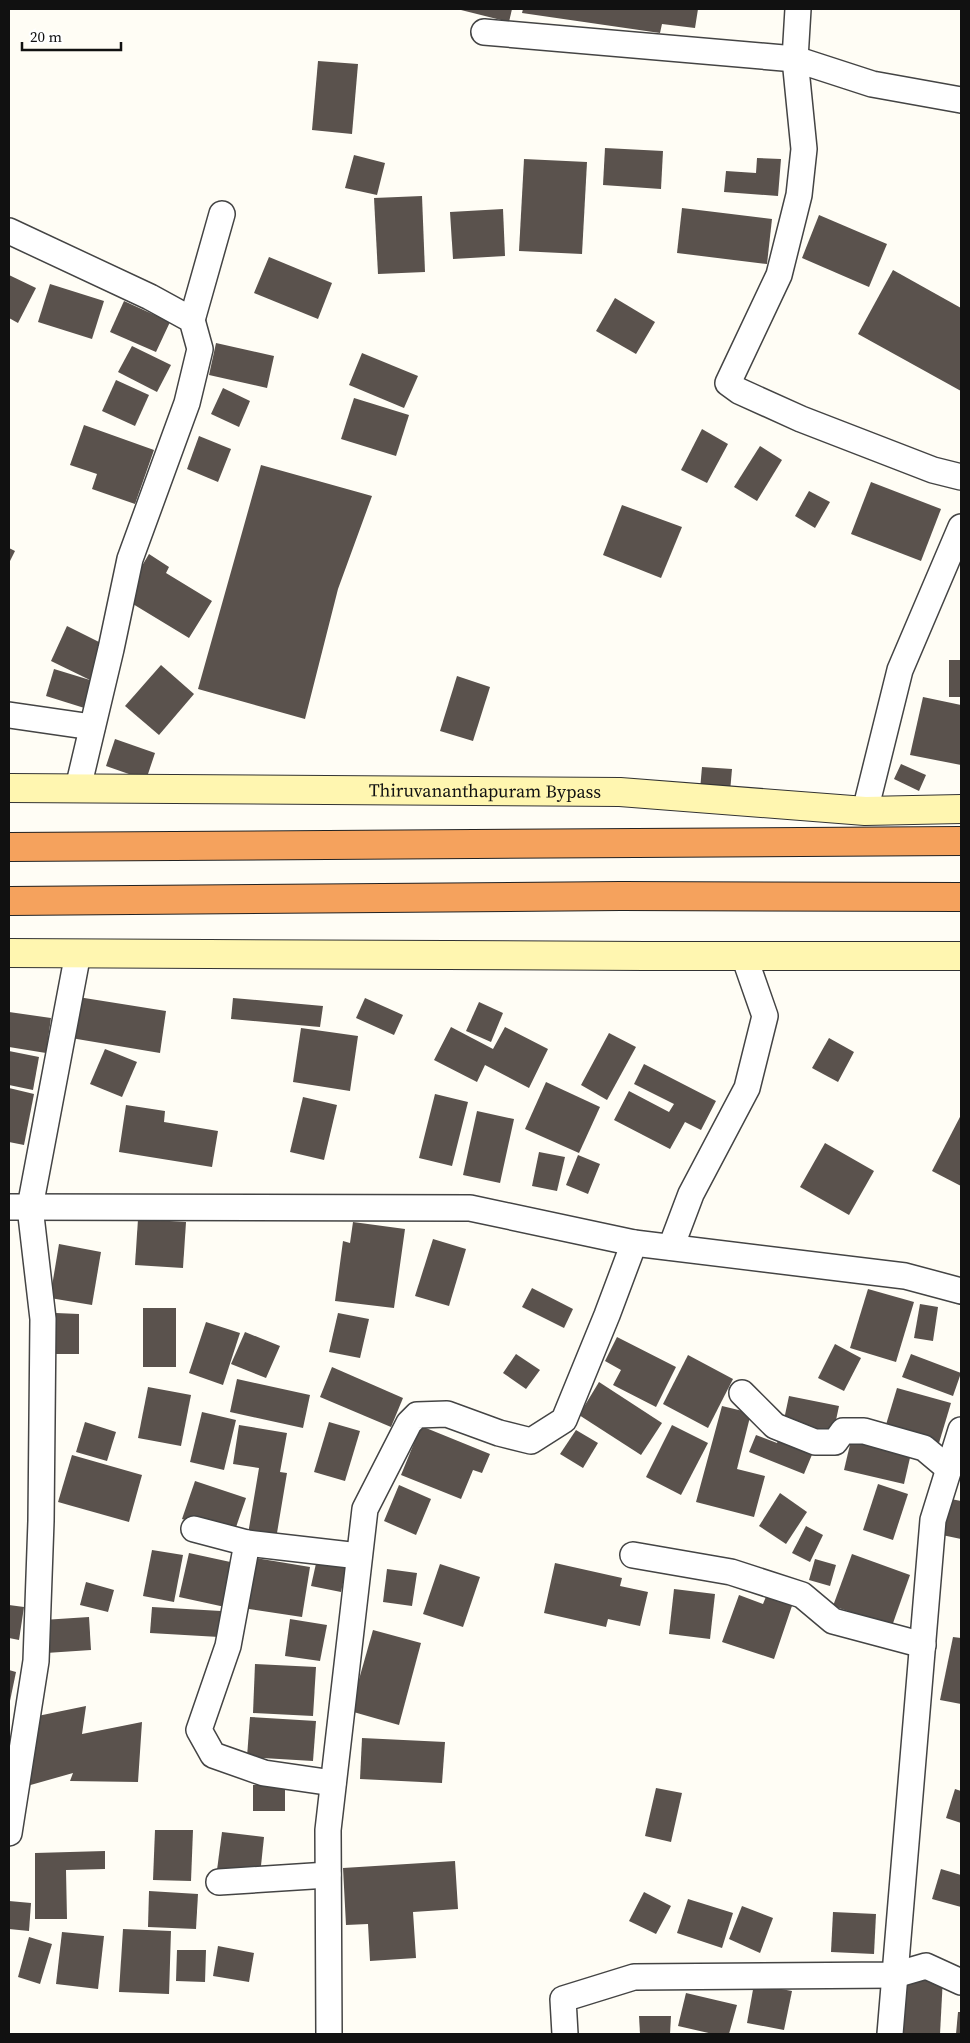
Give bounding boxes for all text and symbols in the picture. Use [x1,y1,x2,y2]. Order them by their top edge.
scale bar [22,20,121,52]
text: 20 m [30,26,62,47]
street label: Thiruvananthapuram Bypass [369,777,602,804]

